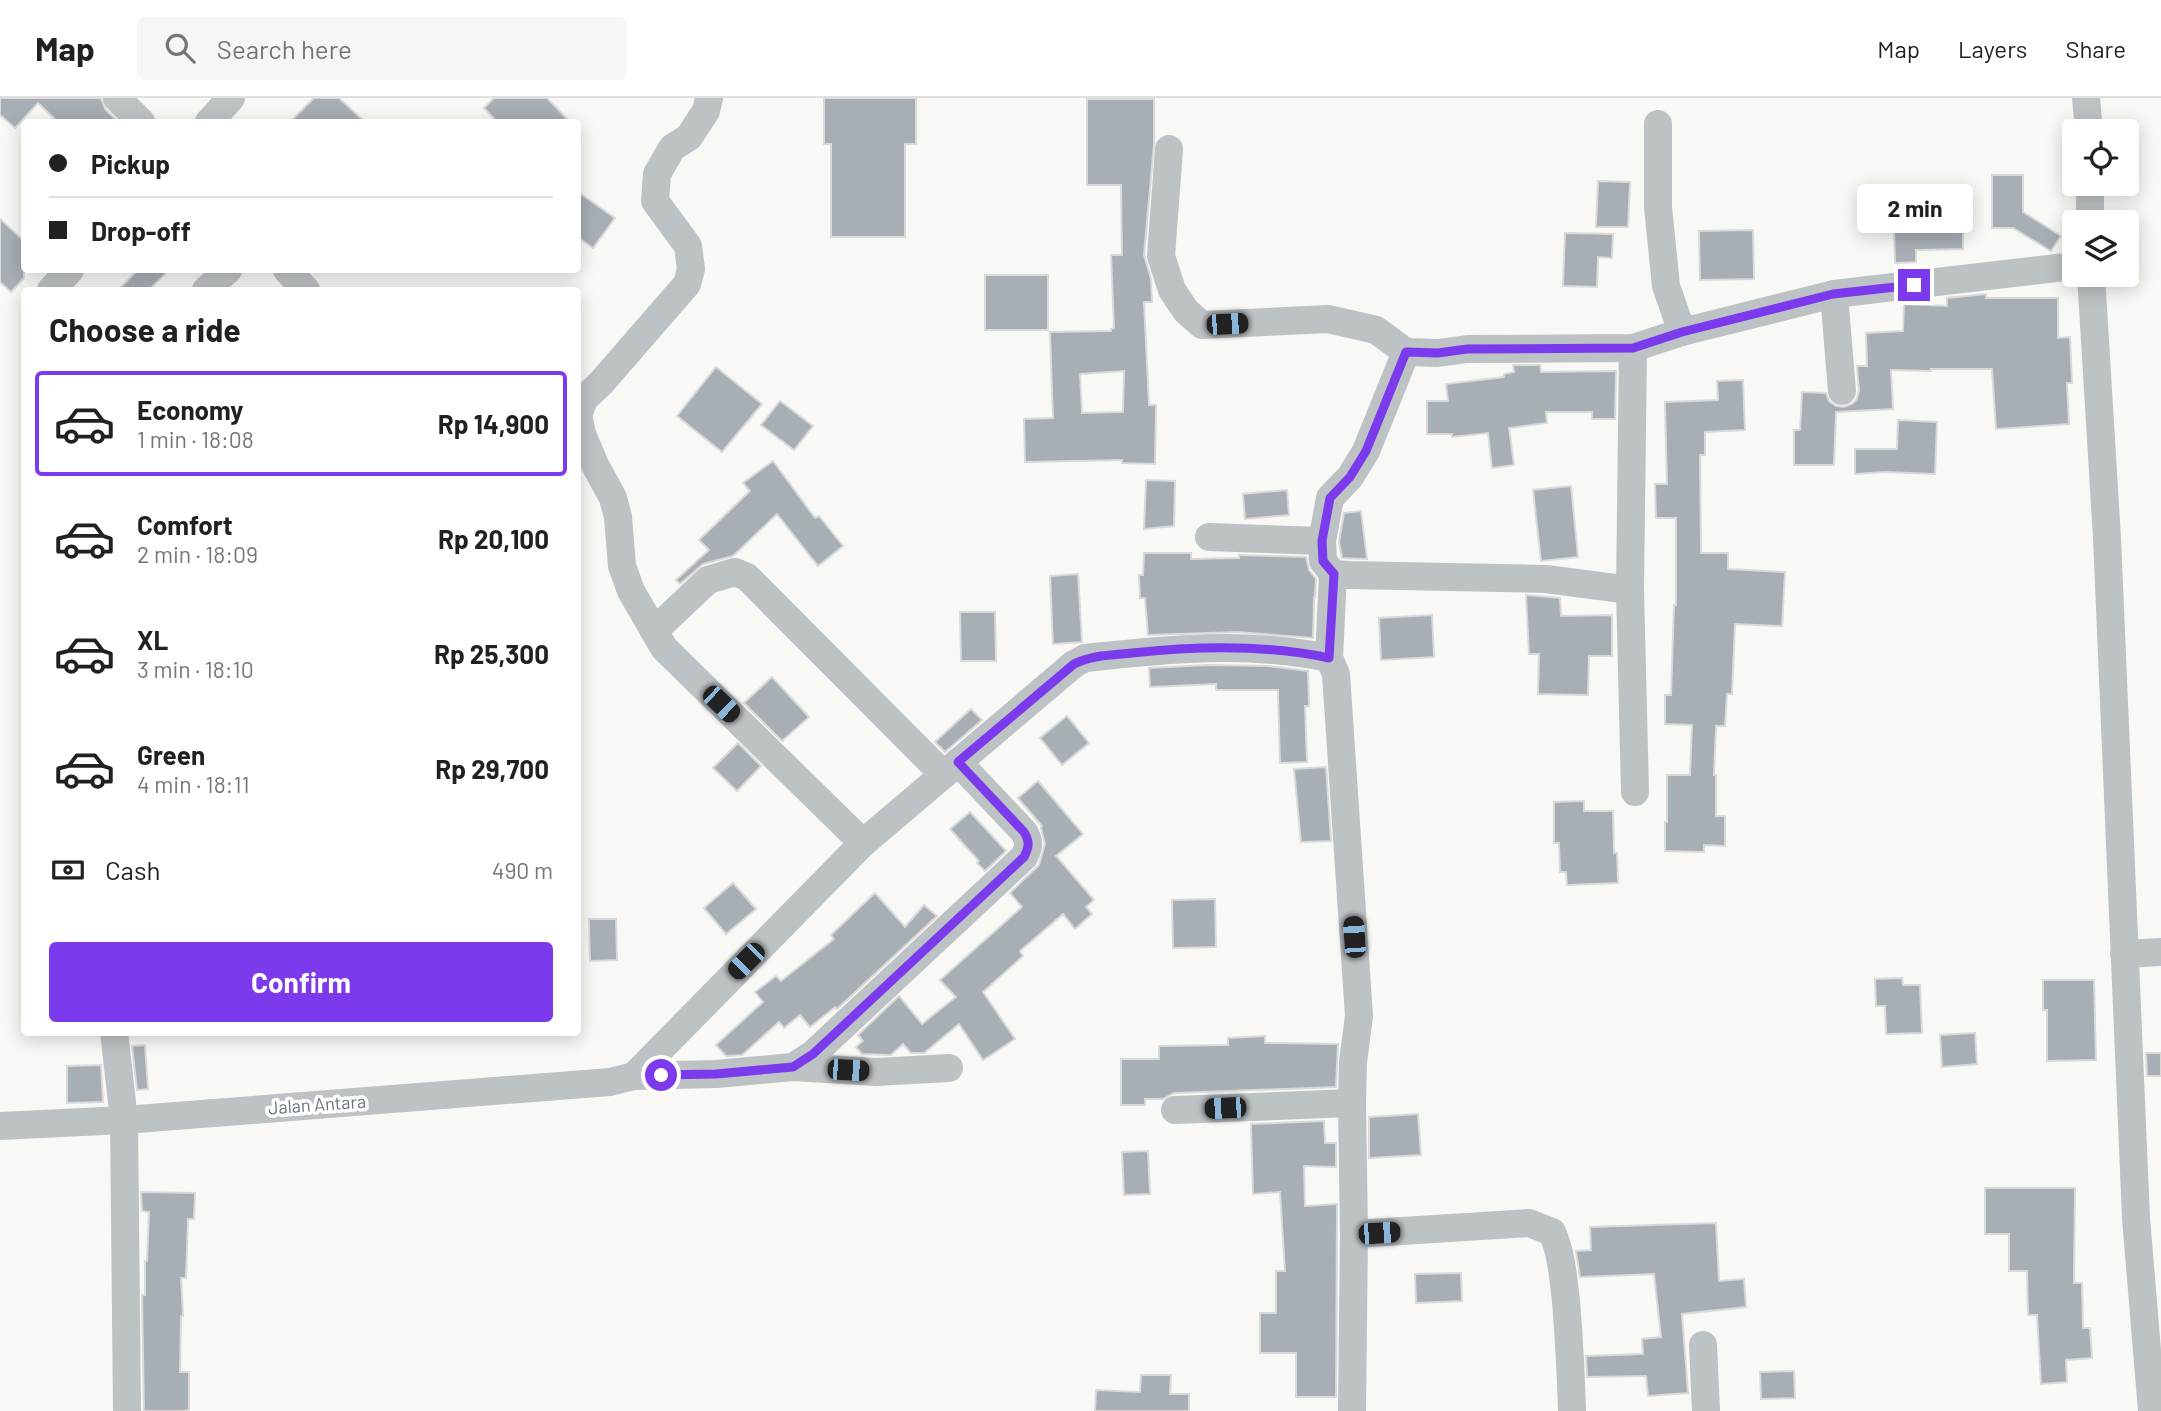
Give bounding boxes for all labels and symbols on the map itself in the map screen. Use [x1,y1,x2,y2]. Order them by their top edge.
callout: 2 min [1856,184,1972,232]
route end [1898,269,1930,301]
car [1206,312,1249,336]
car [699,682,744,726]
car [1343,915,1366,959]
car [724,939,769,983]
car [827,1058,870,1082]
route start [645,1059,677,1091]
street label: Jalan Antara [267,1090,367,1118]
car [1204,1097,1247,1119]
car [1358,1221,1401,1245]

